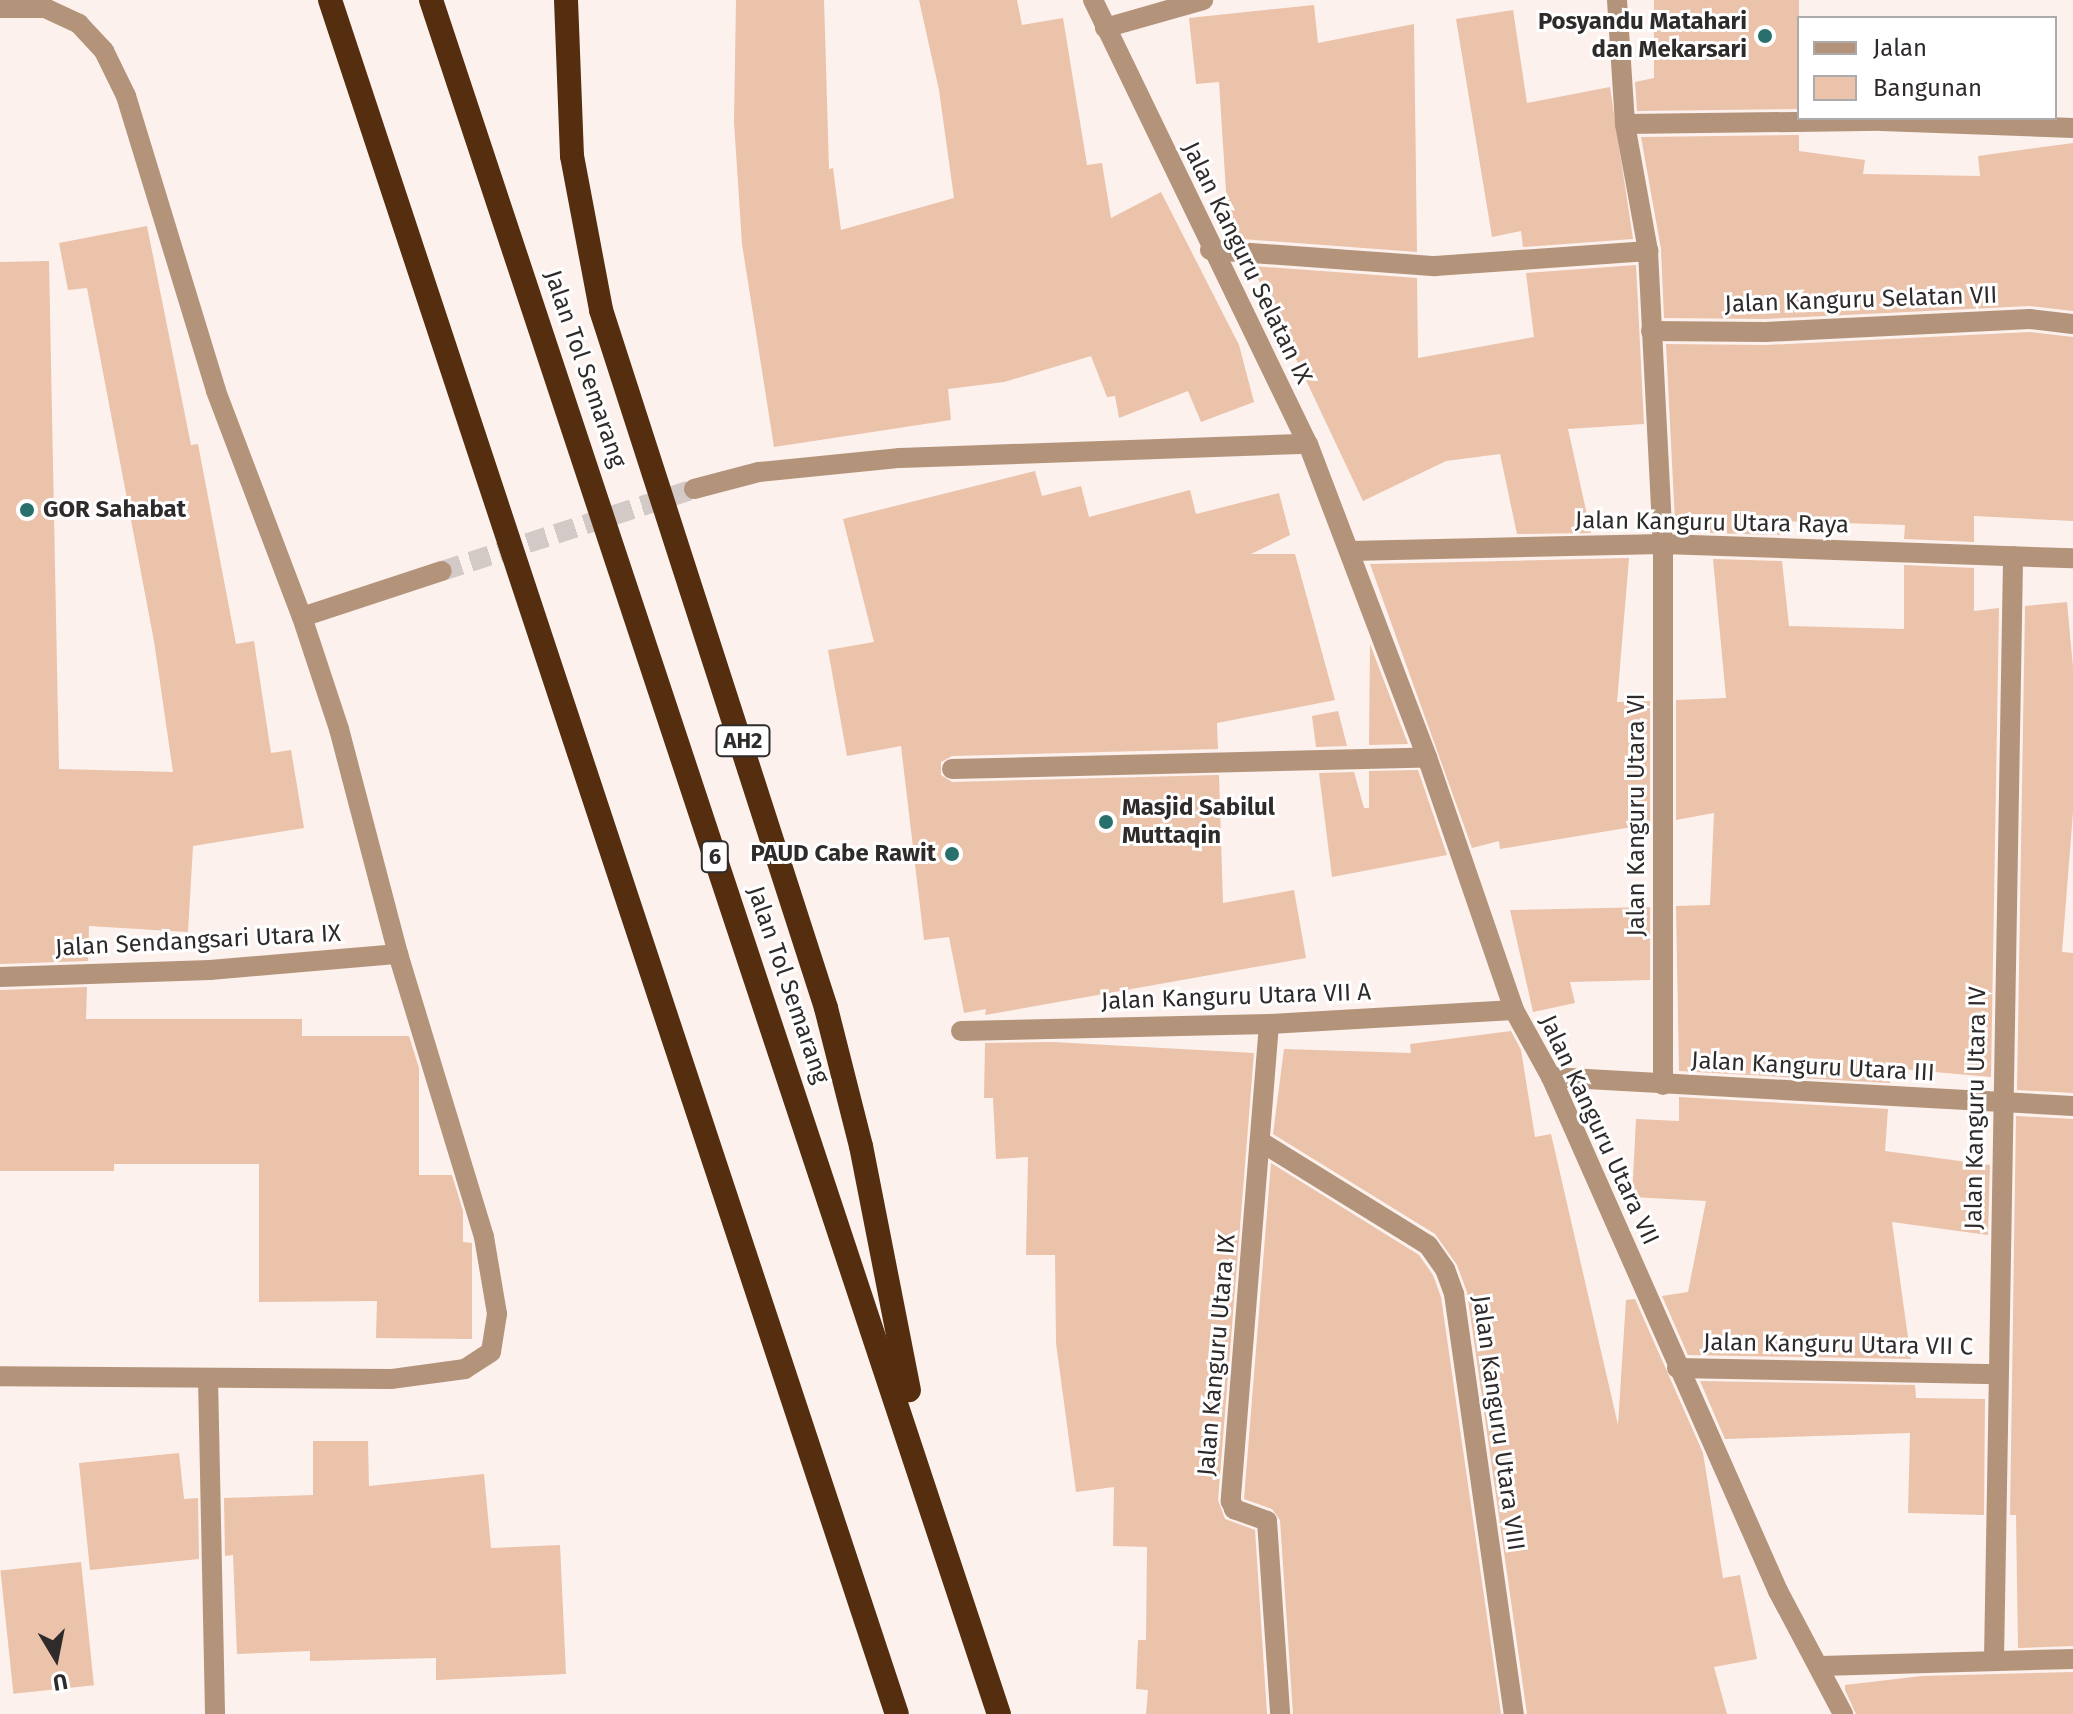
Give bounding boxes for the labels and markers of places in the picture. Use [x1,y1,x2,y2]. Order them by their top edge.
place label: Posyandu Matahari dan Mekarsari [1538,8,1747,64]
marker: Posyandu Matahari dan Mekarsari [1754,25,1776,47]
place label: GOR Sahabat [43,496,186,524]
marker: GOR Sahabat [18,501,36,519]
place label: Masjid Sabilul Muttaqin [1122,794,1275,850]
marker: Masjid Sabilul Muttaqin [1097,813,1115,831]
place label: PAUD Cabe Rawit [751,840,936,868]
marker: PAUD Cabe Rawit [943,845,961,863]

